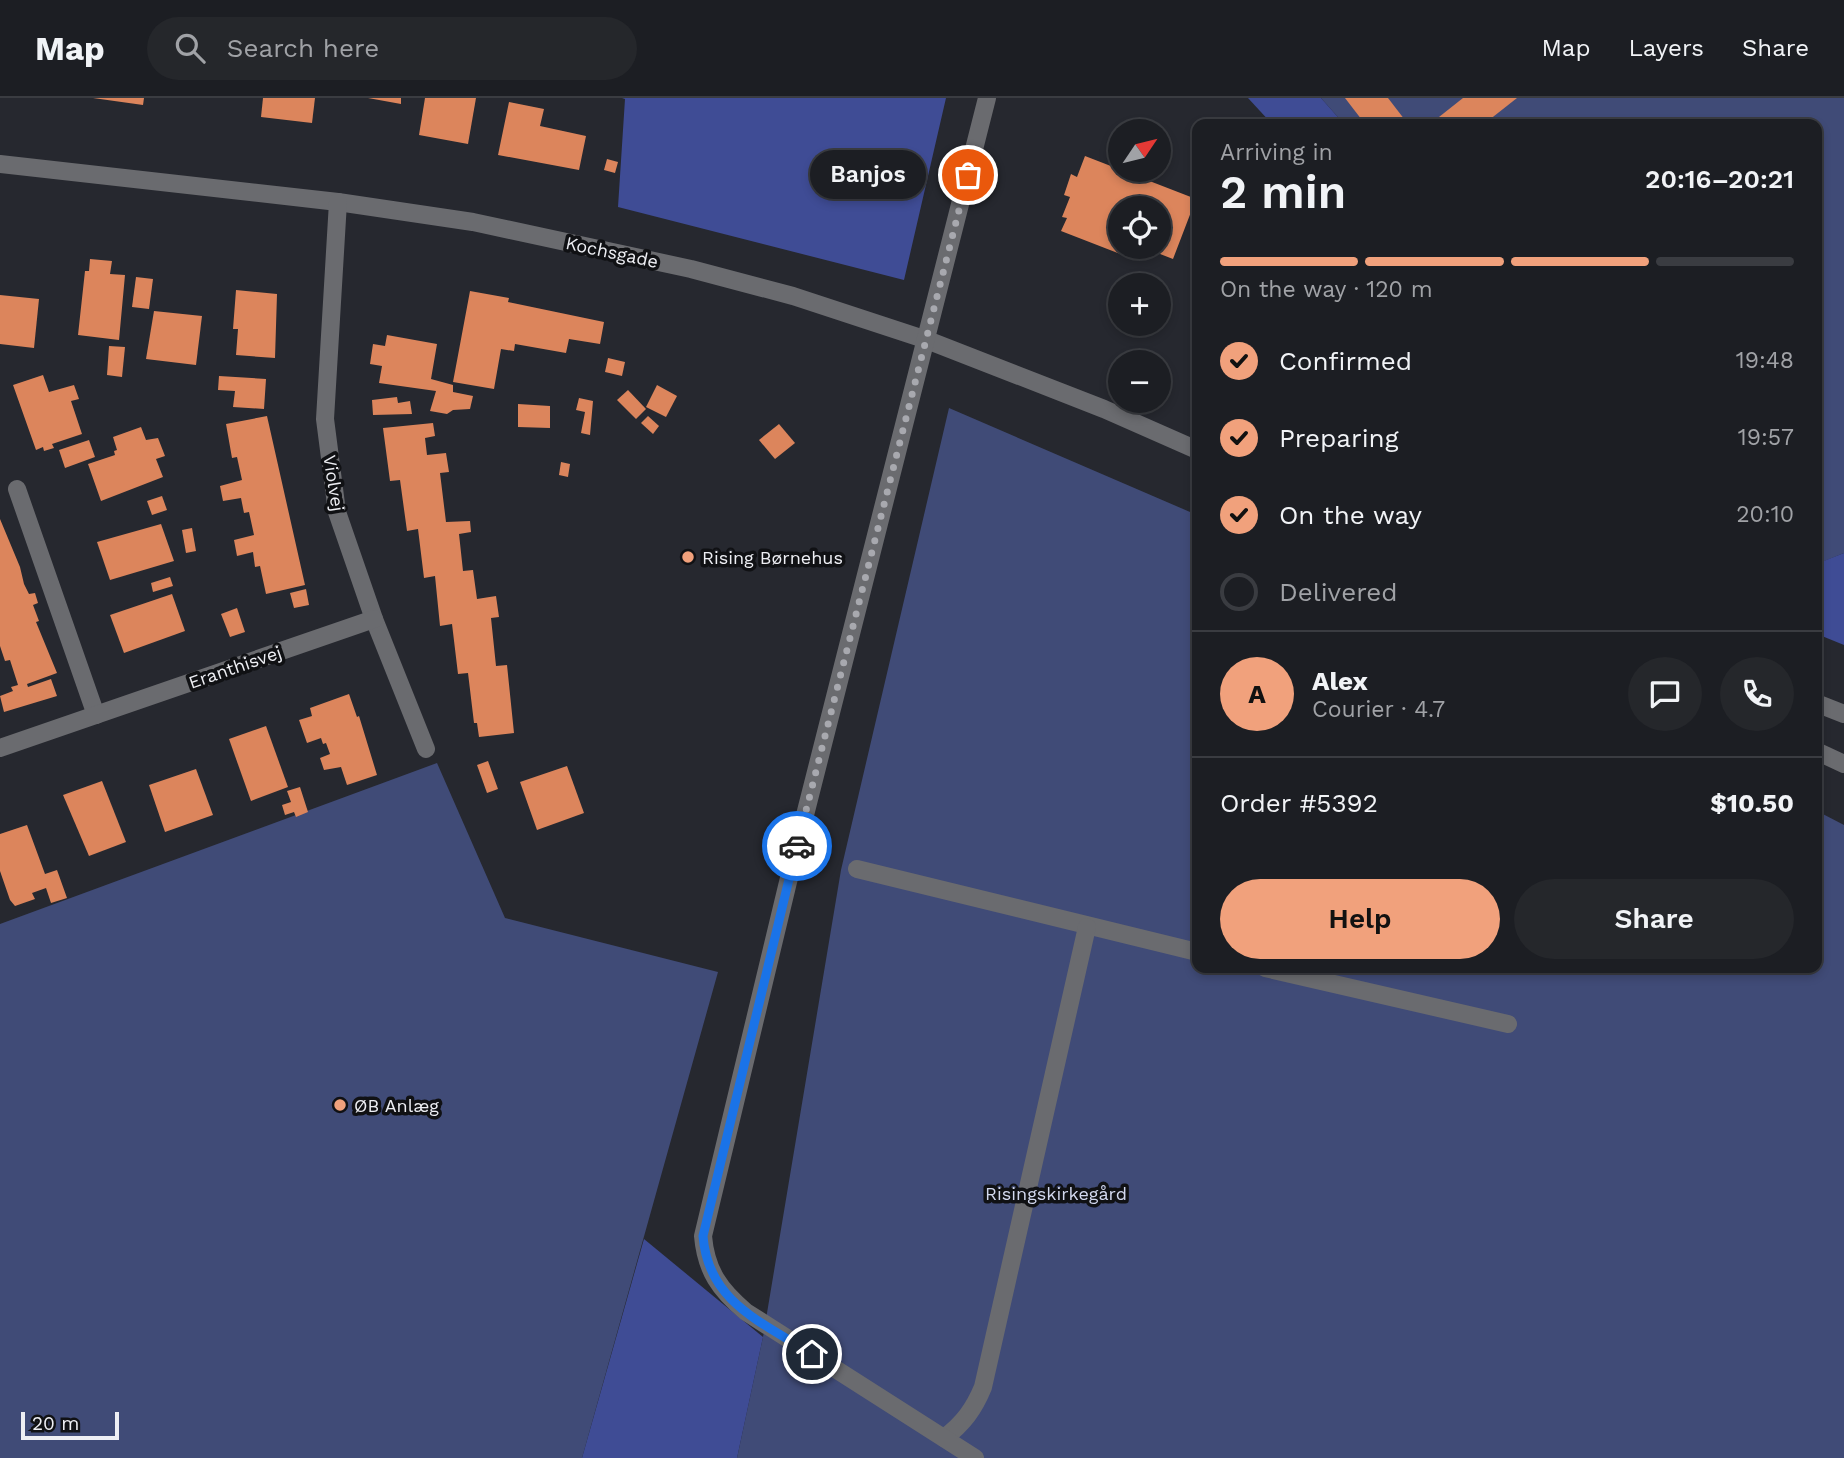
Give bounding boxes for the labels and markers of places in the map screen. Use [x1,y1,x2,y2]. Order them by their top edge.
pin [938,145,998,205]
callout: Banjos [810,150,926,200]
place label: Rising Børnehus [702,547,843,568]
marker: Rising Børnehus [680,549,696,565]
place label: ØB Anlæg [354,1095,439,1116]
marker: ØB Anlæg [332,1097,348,1113]
pin [782,1324,842,1384]

